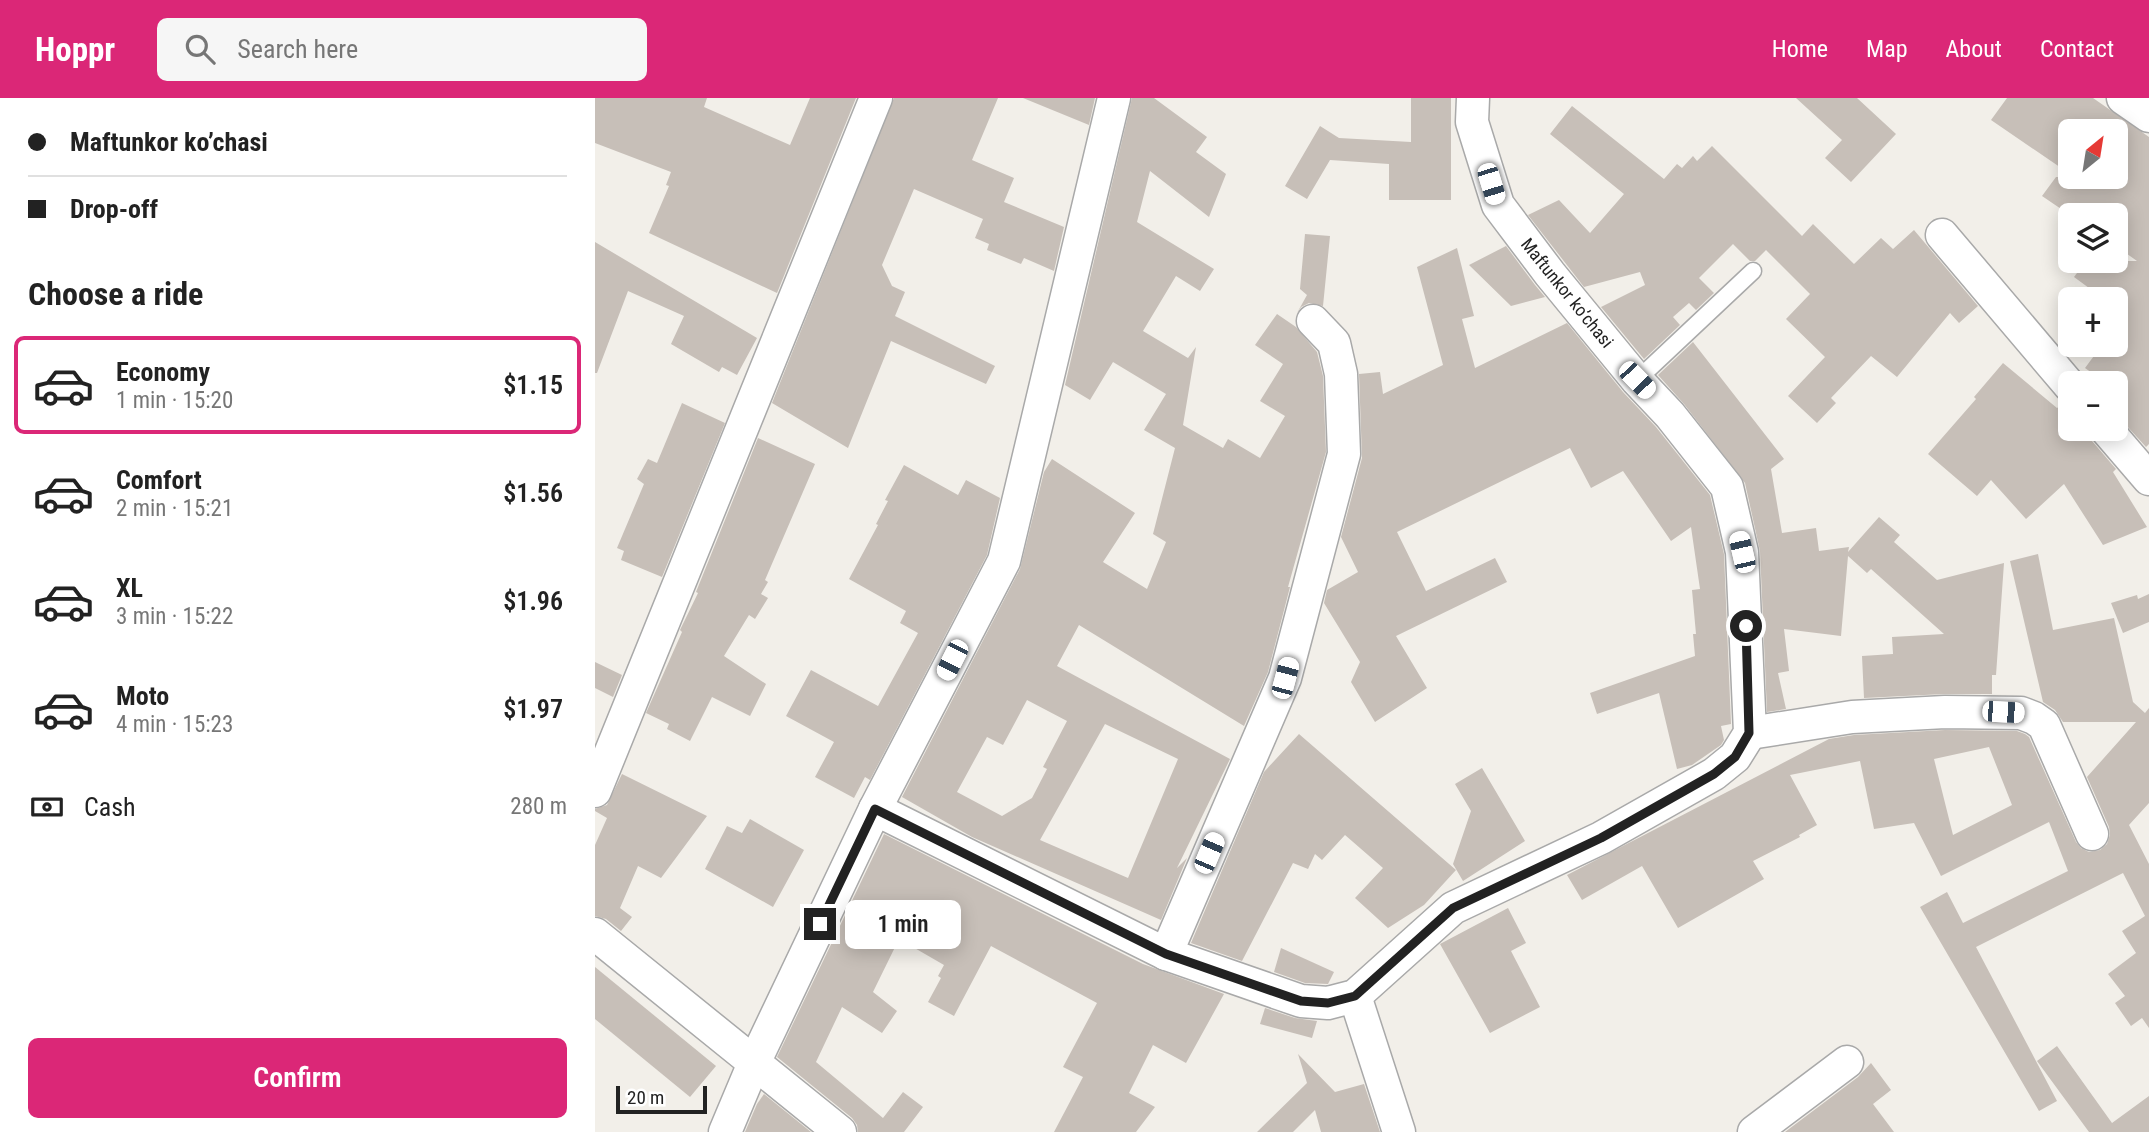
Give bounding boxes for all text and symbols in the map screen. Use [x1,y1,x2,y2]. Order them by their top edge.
search box [157,18,647,81]
text: Hoppr [35,30,115,69]
icon: search [181,30,219,68]
text: Search here [237,34,358,64]
text: Home [1772,35,1828,63]
text: Map [1866,35,1908,63]
text: About [1946,35,2002,63]
text: Contact [2040,35,2114,63]
north arrow [2058,119,2128,189]
map controls [2058,119,2128,441]
text: Maftunkor ko’chasi [70,127,268,157]
car [1475,161,1508,207]
text: Drop-off [70,194,158,224]
button: layers [2058,203,2128,273]
street label: Maftunkor ko’chasi [1517,234,1618,352]
text: Choose a ride [28,275,203,313]
button: + [2058,287,2128,357]
icon: car [32,354,95,417]
text: Economy [116,357,210,387]
car [1615,358,1660,402]
text: $1.15 [503,370,563,400]
button: − [2058,371,2128,441]
text: 1 min · 15:20 [116,387,233,414]
icon: car [32,462,95,525]
text: Comfort [116,465,202,495]
text: $1.56 [503,478,563,508]
text: 2 min · 15:21 [116,495,233,522]
car [1728,529,1757,575]
icon: car [32,570,95,633]
text: XL [116,573,143,603]
text: $1.96 [503,586,563,616]
text: 3 min · 15:22 [116,603,233,630]
route start [1730,610,1762,642]
car [934,637,971,683]
car [1270,655,1301,701]
icon: car [32,678,95,741]
text: Moto [116,681,169,711]
text: $1.97 [503,694,563,724]
car [1982,700,2025,724]
text: 4 min · 15:23 [116,711,233,738]
icon: cash [28,788,66,826]
text: Cash [84,792,136,822]
text: 280 m [510,793,567,820]
car [1192,830,1227,876]
callout: 1 min [845,900,960,948]
route end [804,908,836,940]
text: 1 min [878,911,928,938]
button: Confirm [28,1038,567,1118]
scale bar [616,1083,707,1115]
text: 20 m [627,1086,664,1109]

